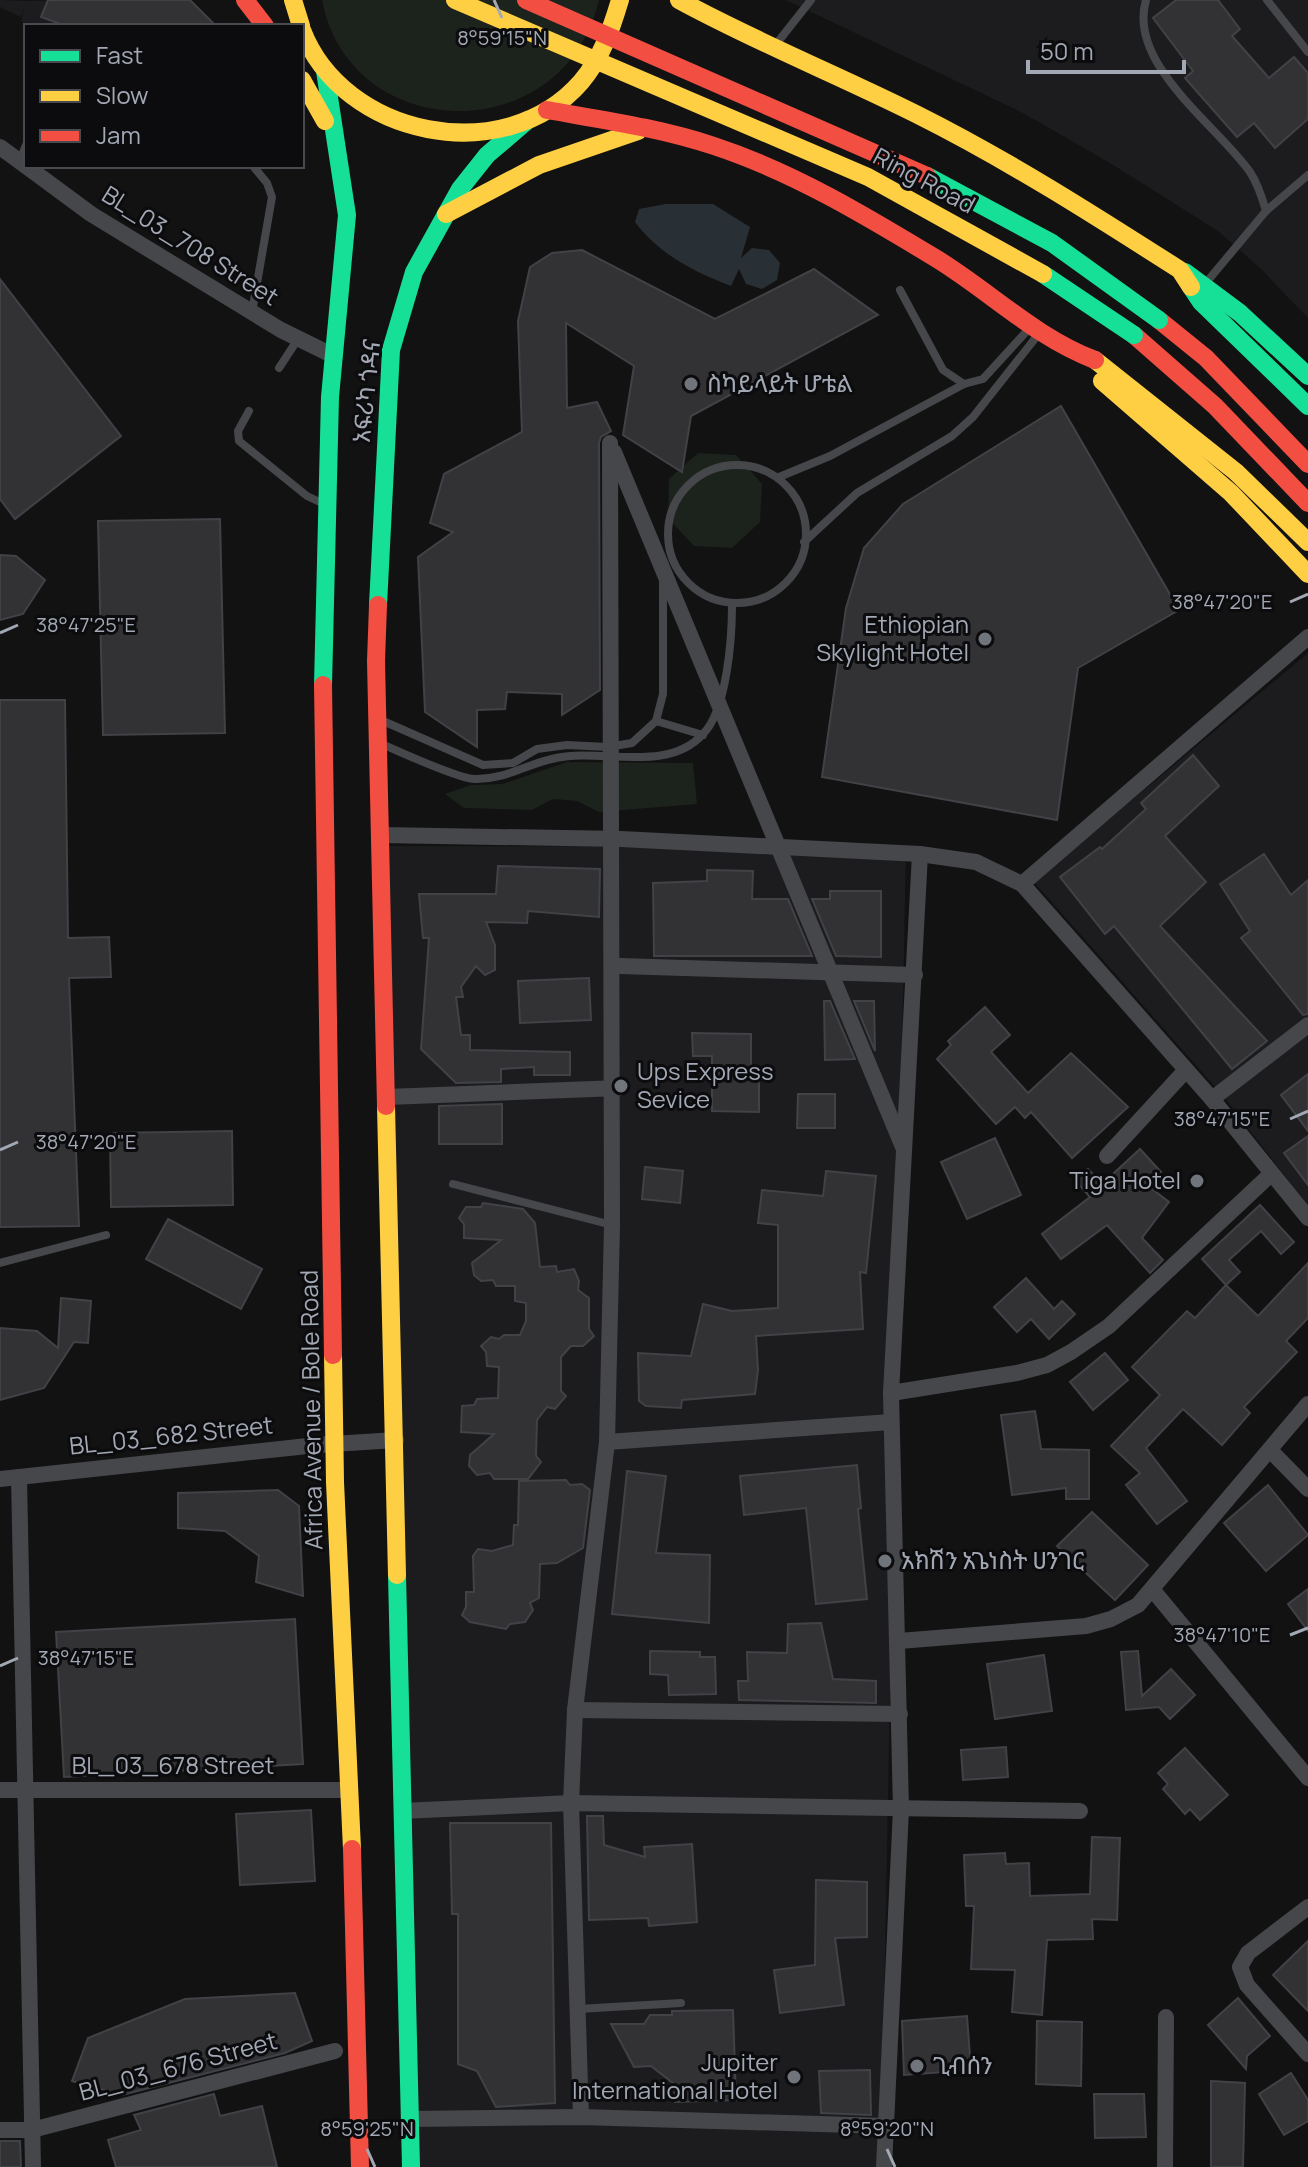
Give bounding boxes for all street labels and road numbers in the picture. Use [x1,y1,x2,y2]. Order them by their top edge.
street label: Ring Road [868,139,981,220]
street label: BL_03_708 Street [96,177,285,312]
street label: አፍሪካ ጎዳና [344,337,387,444]
street label: Africa Avenue / Bole Road [292,1270,329,1550]
street label: BL_03_682 Street [67,1407,274,1462]
street label: BL_03_678 Street [72,1748,274,1781]
street label: BL_03_676 Street [75,2023,280,2108]

